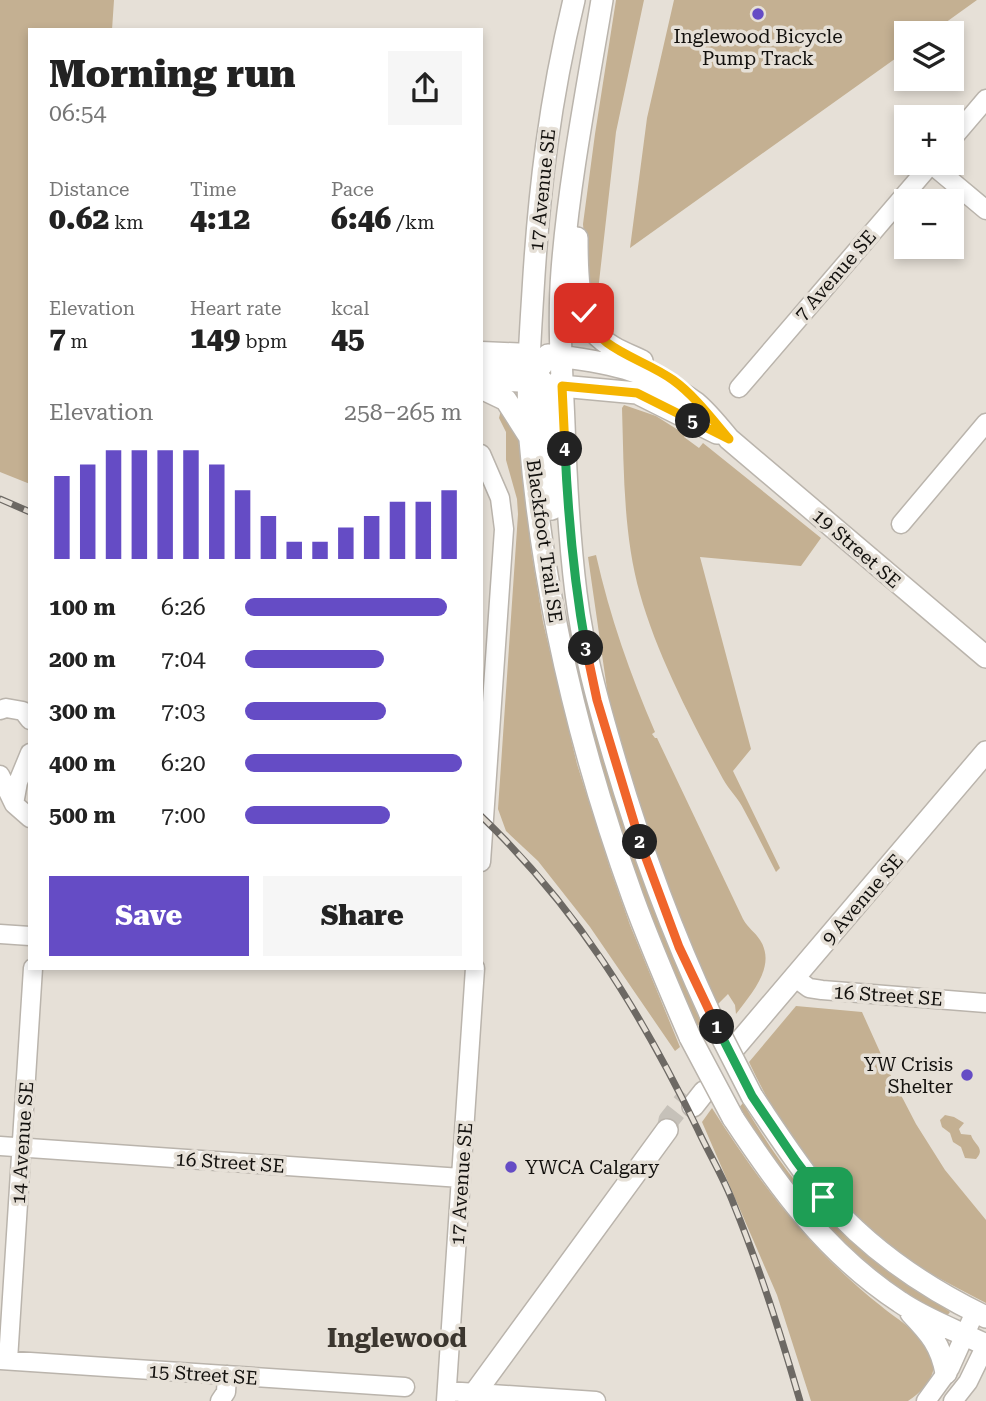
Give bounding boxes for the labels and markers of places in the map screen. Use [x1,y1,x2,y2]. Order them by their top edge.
marker: Inglewood Bicycle Pump Track [750,6,766,22]
place label: Inglewood Bicycle Pump Track [673,25,843,70]
pin [554,283,614,343]
pin: 5 [676,404,710,438]
pin: 4 [548,432,582,466]
pin: 3 [568,630,604,666]
pin: 2 [622,824,658,860]
pin: 1 [700,1010,734,1044]
place label: YW Crisis Shelter [864,1053,953,1098]
marker: YW Crisis Shelter [959,1067,975,1083]
place label: YWCA Calgary [525,1156,660,1179]
marker: YWCA Calgary [503,1159,519,1175]
pin [793,1167,853,1227]

